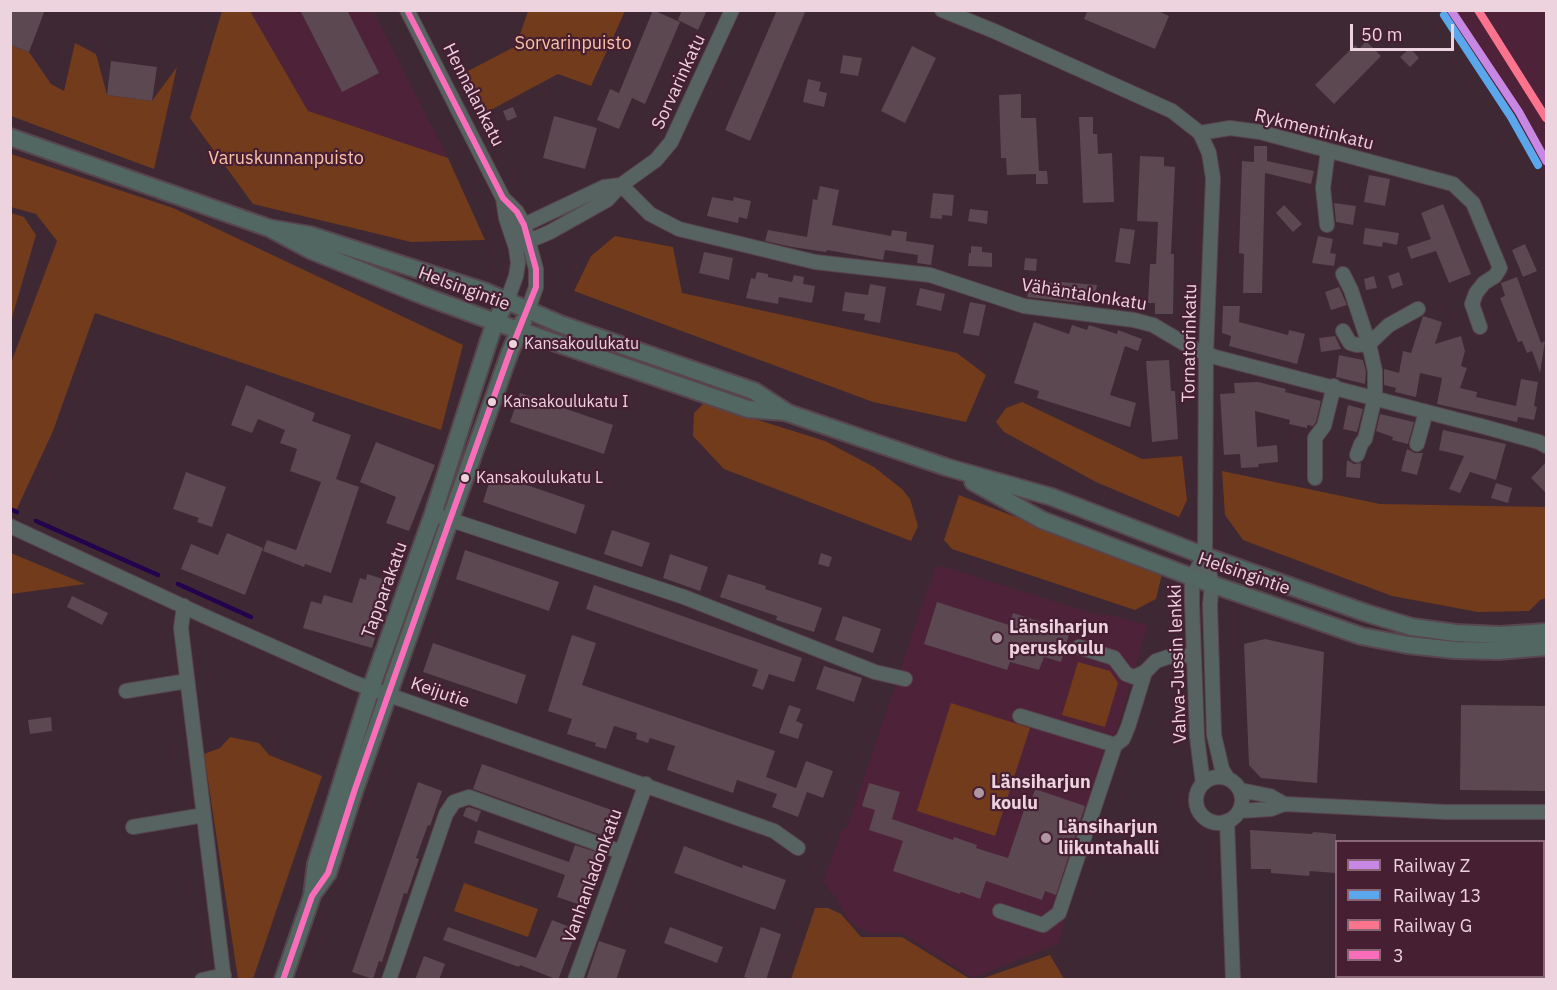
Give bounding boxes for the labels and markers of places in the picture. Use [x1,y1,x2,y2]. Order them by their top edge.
place label: Kansakoulukatu [524,334,639,354]
marker: Kansakoulukatu [507,338,519,350]
place label: Kansakoulukatu I [503,392,628,412]
marker: Kansakoulukatu I [486,396,498,408]
place label: Kansakoulukatu L [476,468,603,488]
marker: Kansakoulukatu L [459,472,471,484]
place label: Länsiharjun peruskoulu [1009,617,1109,660]
marker: Länsiharjun peruskoulu [990,631,1004,645]
place label: Länsiharjun koulu [991,772,1091,814]
marker: Länsiharjun koulu [972,786,986,800]
place label: Länsiharjun liikuntahalli [1058,817,1159,860]
marker: Länsiharjun liikuntahalli [1039,831,1053,845]

